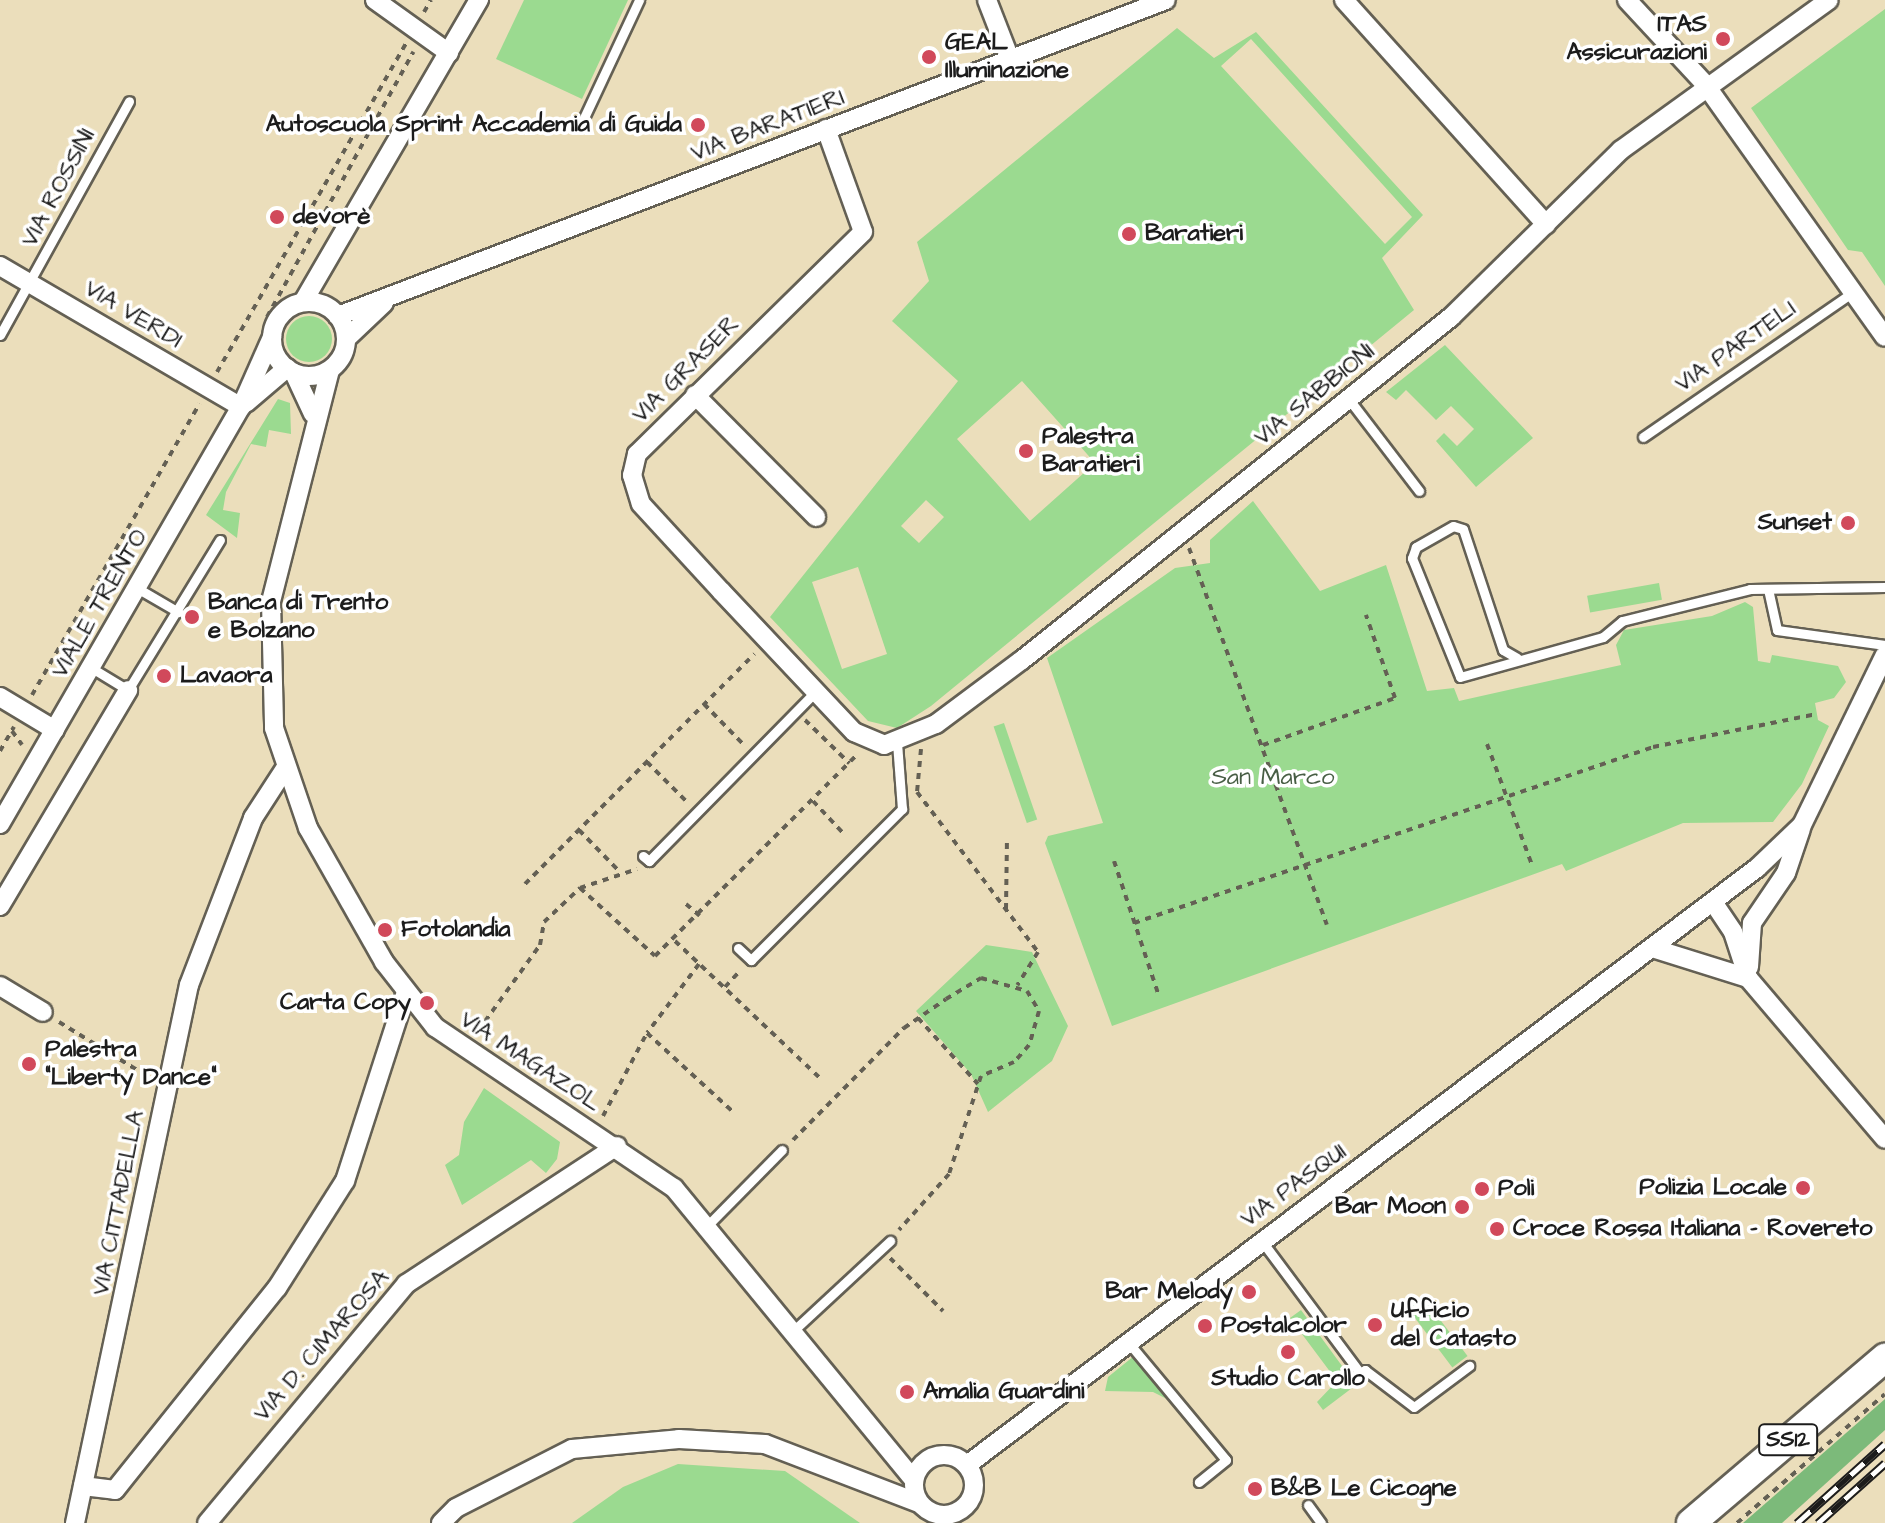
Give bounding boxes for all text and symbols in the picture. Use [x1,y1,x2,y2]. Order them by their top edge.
place label: ITAS Assicurazioni [1566,11,1707,67]
place label: GEAL Illuminazione [945,29,1069,85]
marker: ITAS Assicurazioni [1714,30,1732,48]
marker: GEAL Illuminazione [920,48,938,66]
street label: VIA BARATIERI [687,84,849,168]
place label: Autoscuola Sprint Accademia di Guida [266,111,682,139]
marker: Autoscuola Sprint Accademia di Guida [689,116,707,134]
street label: VIA ROSSINI [16,124,102,252]
place label: devorè [293,203,370,231]
marker: devorè [268,208,286,226]
place label: Baratieri [1145,220,1243,248]
marker: Baratieri [1120,225,1138,243]
street label: VIA VERDI [79,275,187,355]
street label: VIA PARTELI [1670,295,1802,399]
street label: VIA GRASER [626,310,746,430]
street label: VIA SABBIONI [1249,338,1381,452]
place label: Palestra Baratieri [1042,423,1140,479]
marker: Palestra Baratieri [1017,442,1035,460]
place label: Sunset [1758,509,1832,537]
marker: Sunset [1839,514,1857,532]
street label: VIALE TRENTO [46,525,154,683]
place label: Banca di Trento e Bolzano [208,589,388,645]
marker: Banca di Trento e Bolzano [183,608,201,626]
place label: Lavaora [180,662,272,690]
marker: Lavaora [155,667,173,685]
park label: San Marco [1211,764,1335,792]
place label: Fotolandia [401,916,510,944]
marker: Fotolandia [376,921,394,939]
place label: Carta Copy [280,989,411,1017]
marker: Carta Copy [418,994,436,1012]
street label: VIA MAGAZOL [454,1006,606,1118]
place label: Palestra "Liberty Dance" [45,1036,217,1092]
marker: Palestra "Liberty Dance" [20,1055,38,1073]
street label: VIA CITTADELLA [87,1108,151,1298]
street label: VIA PASQUI [1235,1138,1353,1234]
place label: Polizia Locale [1639,1174,1787,1202]
place label: Poli [1498,1175,1534,1203]
marker: Polizia Locale [1794,1179,1812,1197]
marker: Poli [1473,1180,1491,1198]
place label: Bar Moon [1335,1193,1446,1221]
marker: Bar Moon [1453,1198,1471,1216]
place label: Croce Rossa Italiana - Rovereto [1513,1215,1873,1243]
marker: Croce Rossa Italiana - Rovereto [1488,1220,1506,1238]
street label: VIA D. CIMAROSA [248,1264,396,1428]
place label: Bar Melody [1105,1278,1233,1306]
marker: Bar Melody [1240,1283,1258,1301]
place label: Ufficio del Catasto [1391,1297,1516,1353]
place label: Postalcolor [1221,1312,1347,1340]
marker: Ufficio del Catasto [1366,1316,1384,1334]
marker: Postalcolor [1196,1317,1214,1335]
marker: Studio Carollo [1279,1343,1297,1361]
place label: Studio Carollo [1211,1365,1365,1393]
place label: Amalia Guardini [923,1378,1084,1406]
marker: Amalia Guardini [898,1383,916,1401]
road number: SS12 [1758,1422,1818,1458]
place label: B&B Le Cicogne [1271,1475,1457,1503]
marker: B&B Le Cicogne [1246,1480,1264,1498]

